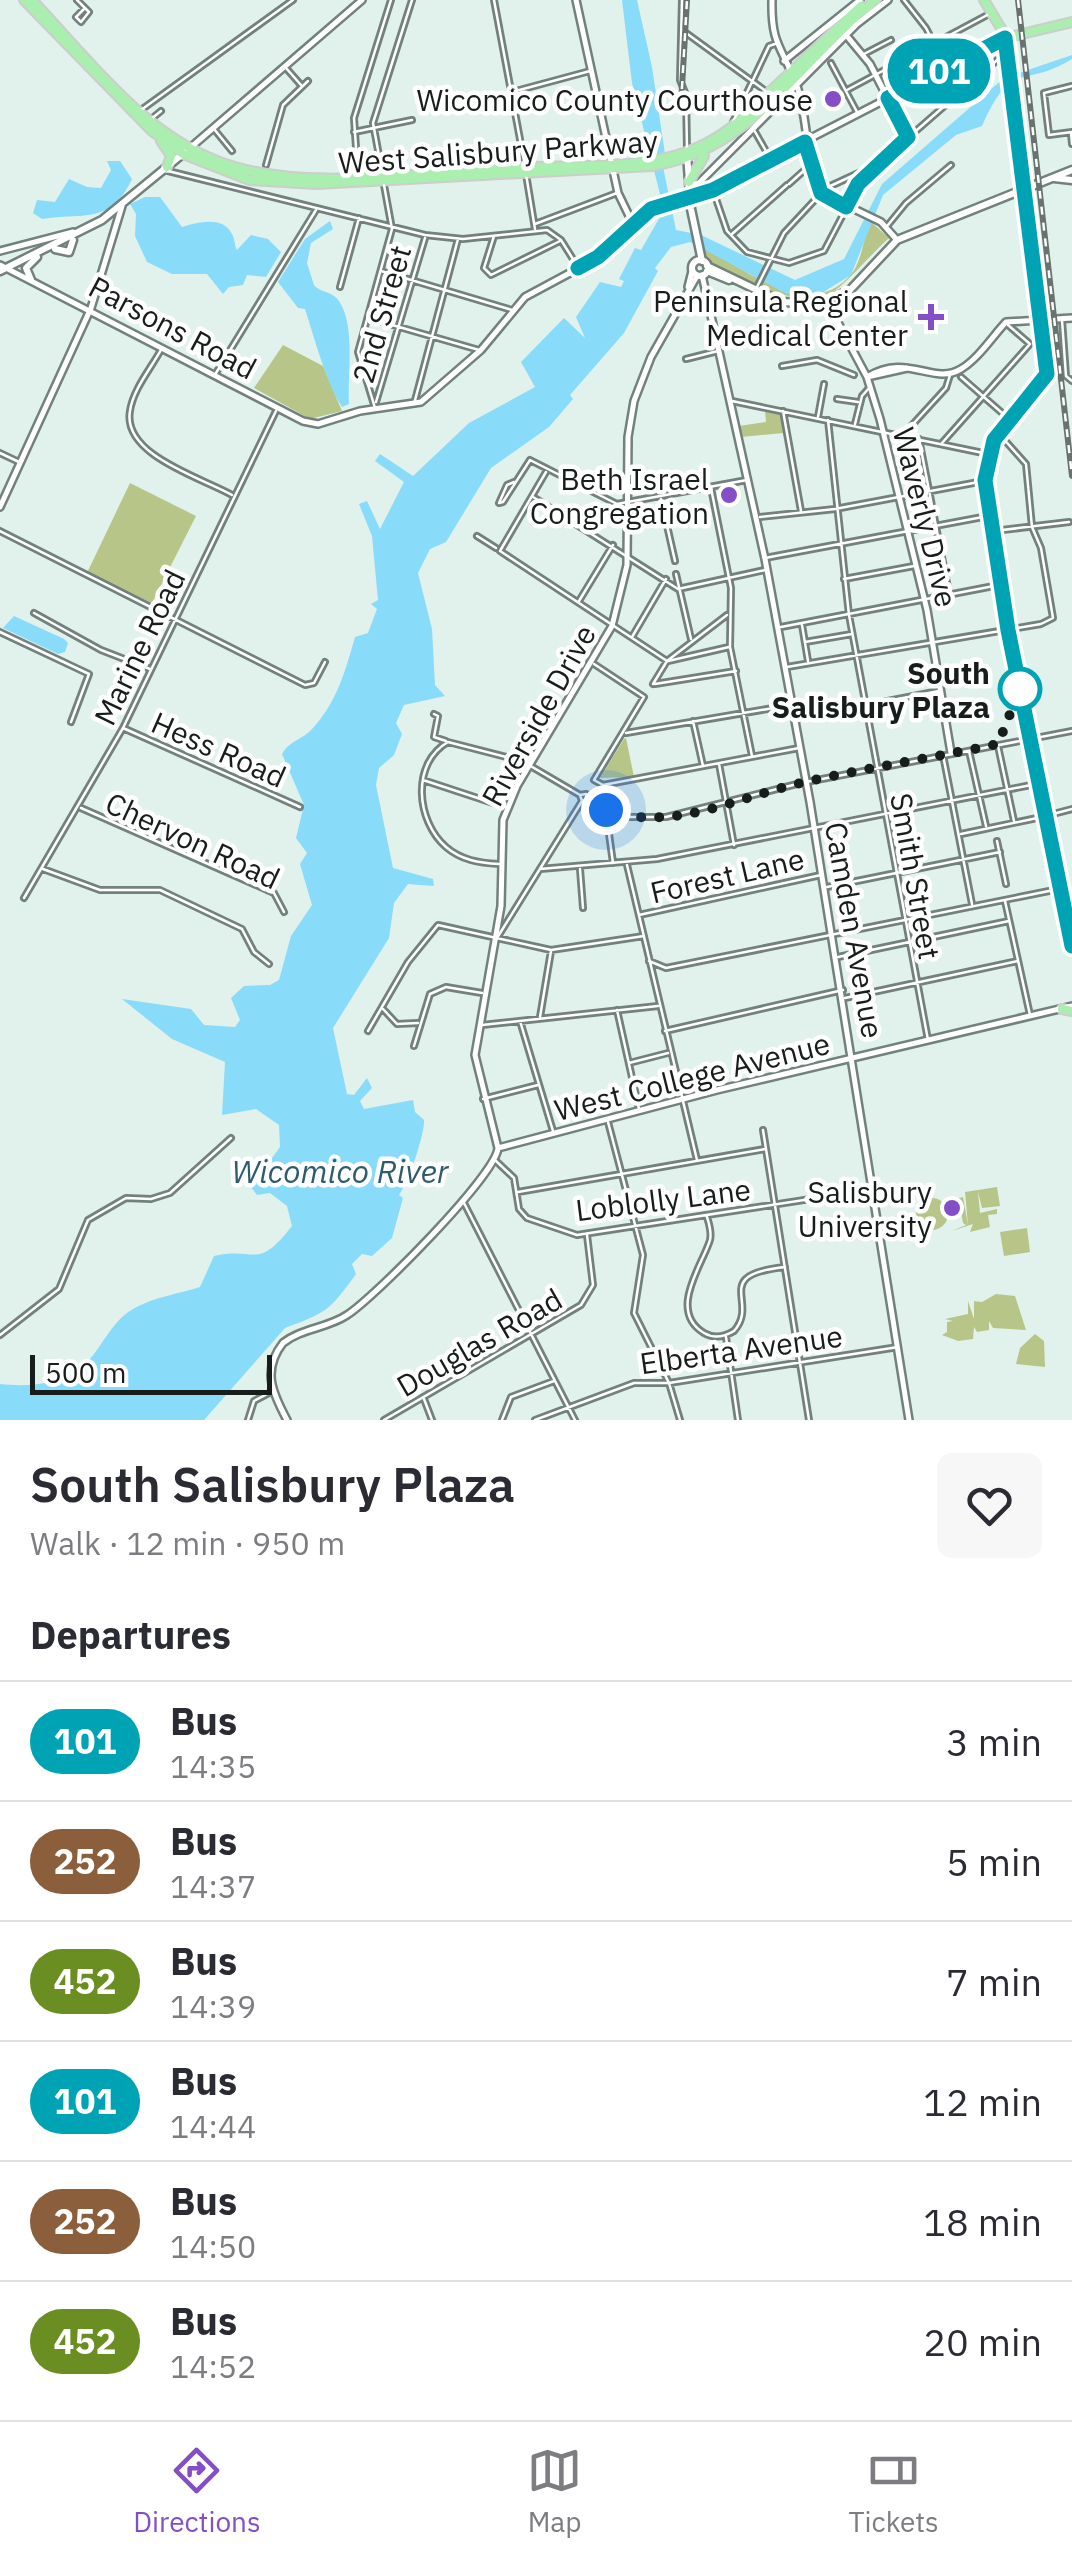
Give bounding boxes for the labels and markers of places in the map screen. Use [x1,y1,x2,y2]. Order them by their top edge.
place label: Wicomico County Courthouse [416,80,813,119]
marker: Wicomico County Courthouse [822,88,844,110]
place label: Peninsula Regional Medical Center [653,281,908,354]
marker: Peninsula Regional Medical Center [918,304,944,330]
place label: Beth Israel Congregation [530,459,709,532]
marker: Beth Israel Congregation [718,484,740,506]
place label: South Salisbury Plaza [771,653,990,726]
marker: South Salisbury Plaza [999,668,1041,710]
place label: Salisbury University [798,1172,932,1245]
marker: Salisbury University [941,1197,963,1219]

